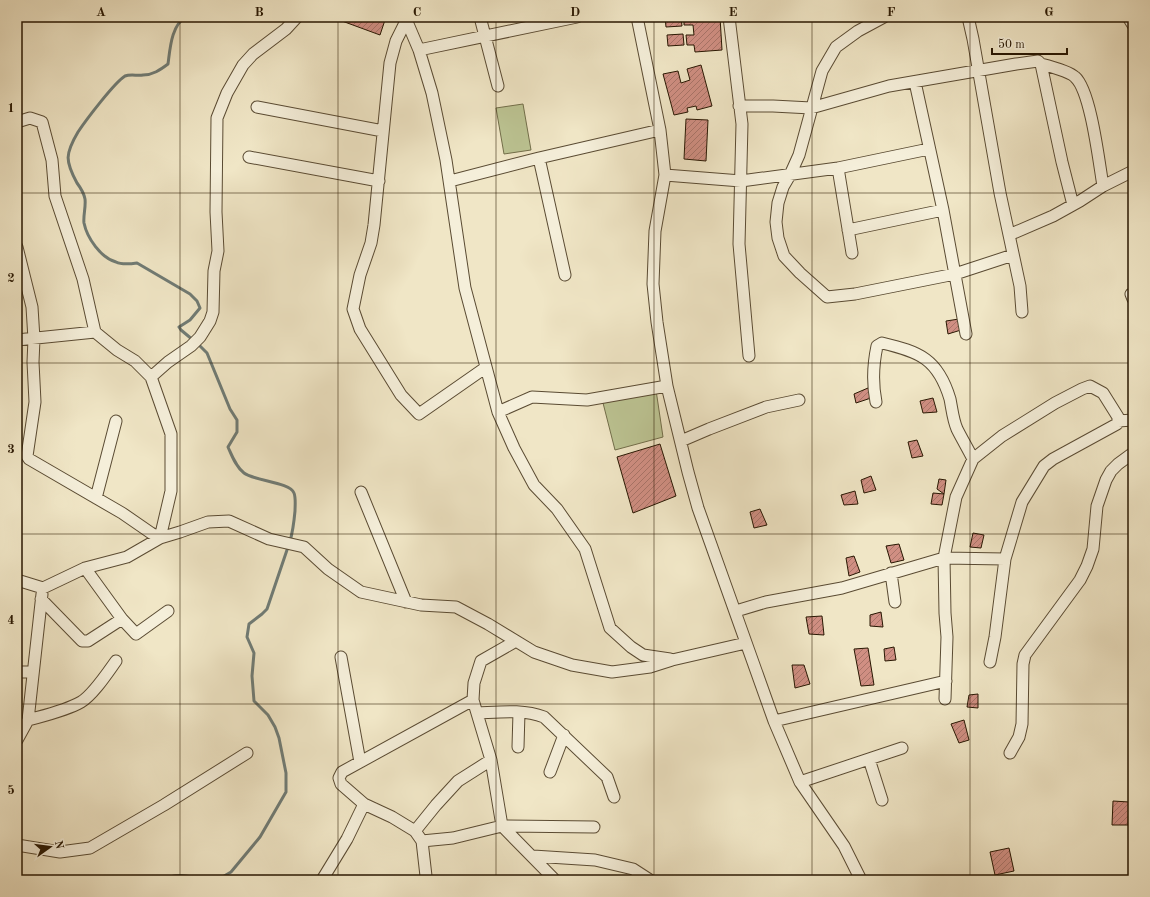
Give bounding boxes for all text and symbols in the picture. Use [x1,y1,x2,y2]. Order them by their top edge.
text: A [96,6,106,19]
text: B [254,6,264,19]
text: C [413,6,421,19]
text: D [570,6,580,19]
text: E [729,6,738,19]
text: F [887,6,896,19]
text: G [1044,6,1054,19]
scale bar [992,30,1067,56]
text: 50 m [998,38,1025,51]
text: 1 [7,102,15,115]
text: 2 [7,272,15,285]
text: 3 [7,443,15,456]
text: 4 [7,614,15,627]
text: 5 [7,784,15,797]
north arrow [30,827,70,867]
text: N [52,840,65,851]

